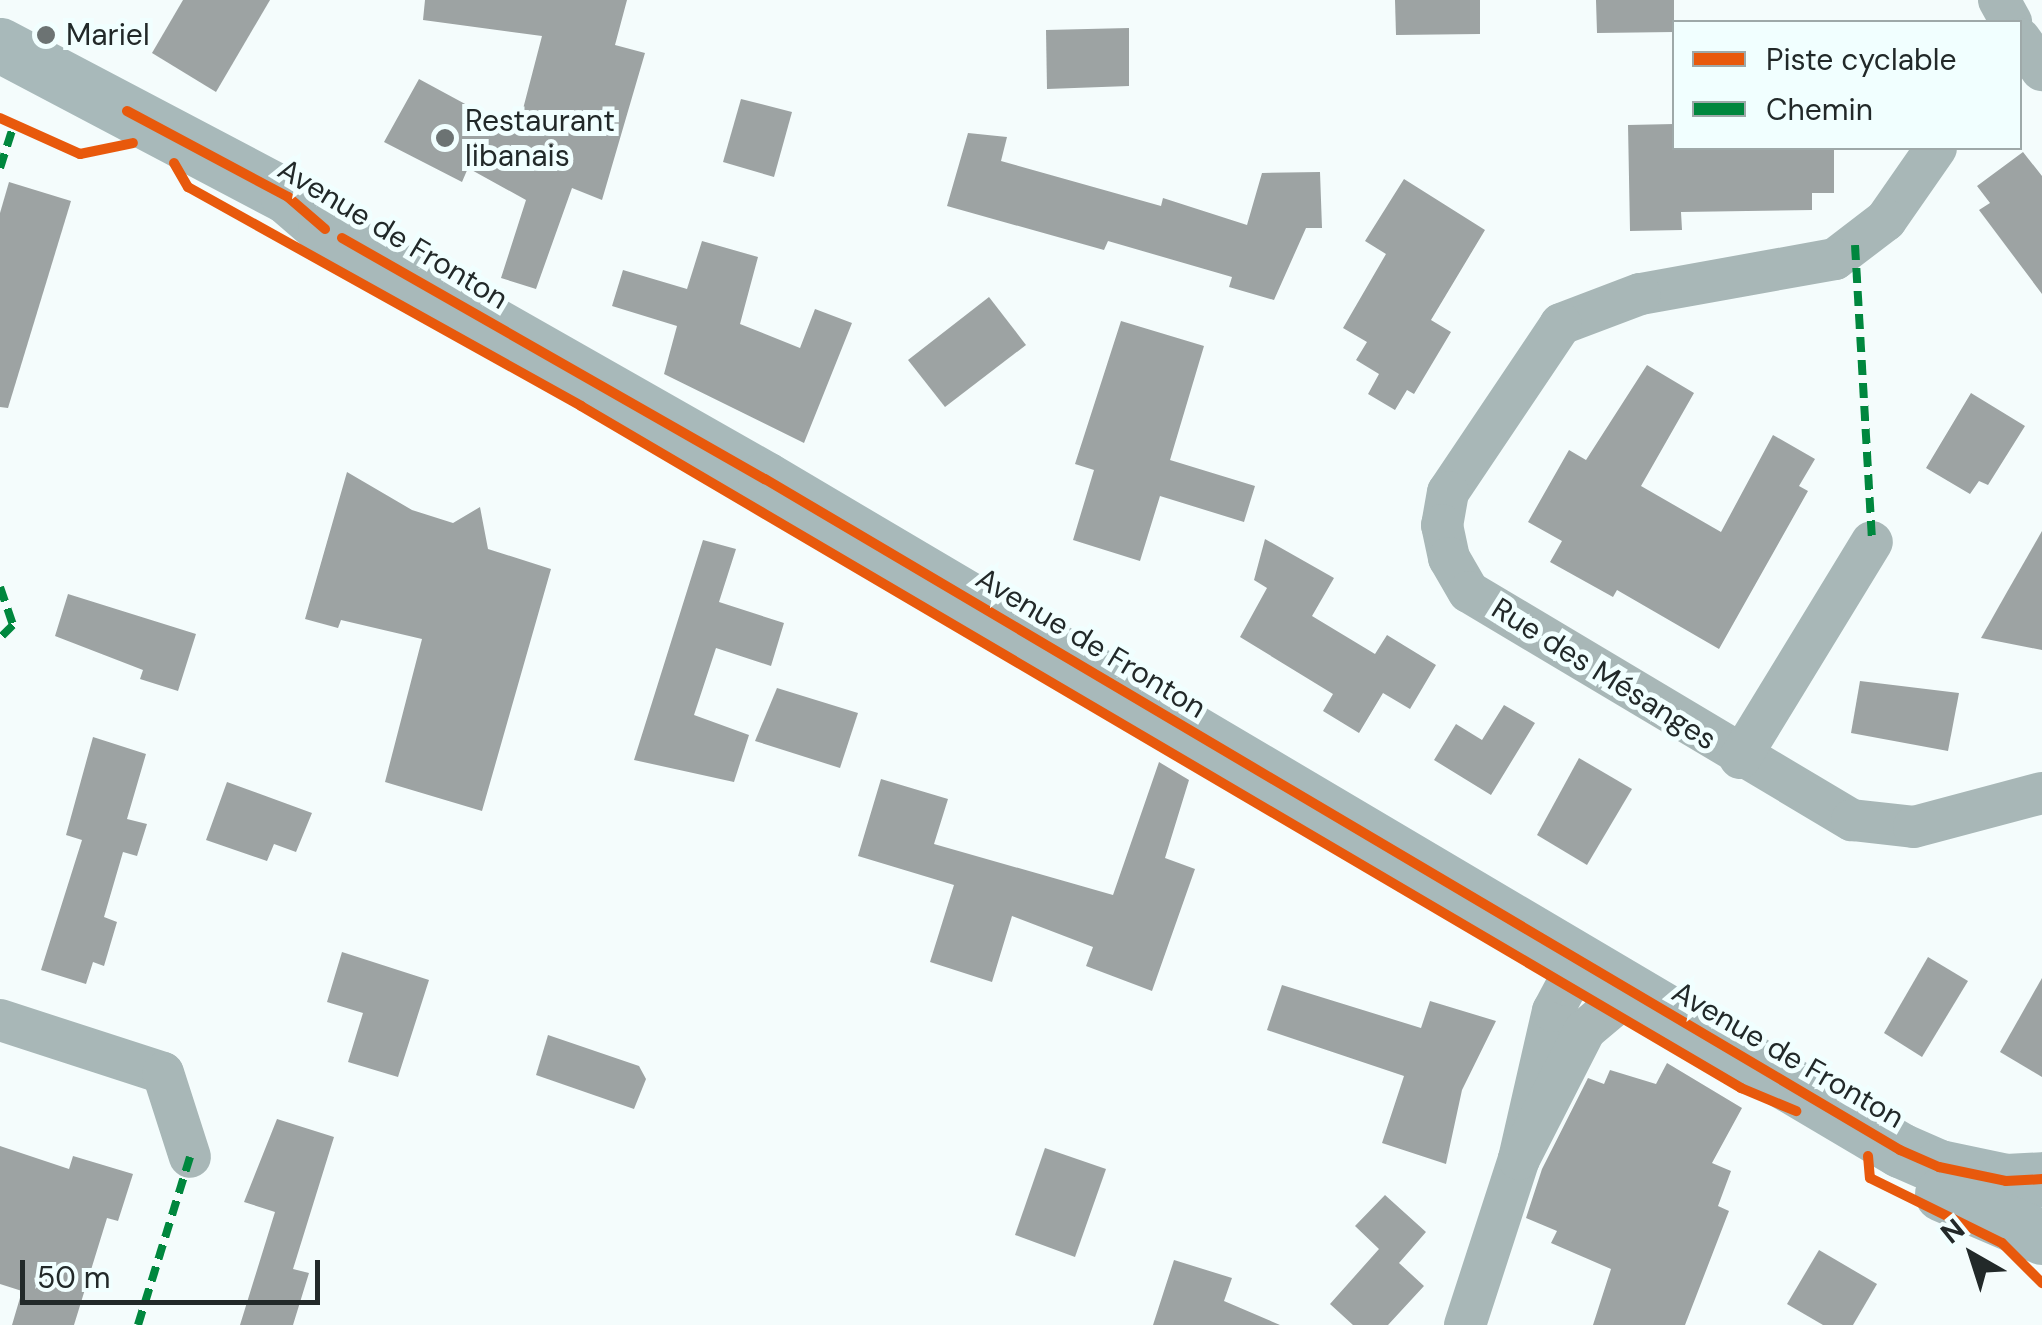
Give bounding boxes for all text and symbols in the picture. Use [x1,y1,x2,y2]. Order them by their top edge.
place label: Mariel [66,17,150,53]
legend [1672,20,2022,150]
marker: Mariel [35,24,57,46]
text: Piste cyclable [1766,40,1956,79]
text: Chemin [1766,90,1873,129]
place label: Restaurant libanais [465,103,615,174]
marker: Restaurant libanais [434,127,456,149]
street label: Avenue de Fronton [272,151,514,317]
street label: Avenue de Fronton [970,560,1212,726]
street label: Rue des Mésanges [1485,590,1723,758]
street label: Avenue de Fronton [1666,974,1910,1136]
north arrow [1922,1205,2022,1305]
text: N [1933,1210,1972,1252]
scale bar [25,1240,325,1302]
text: 50 m [37,1258,111,1297]

